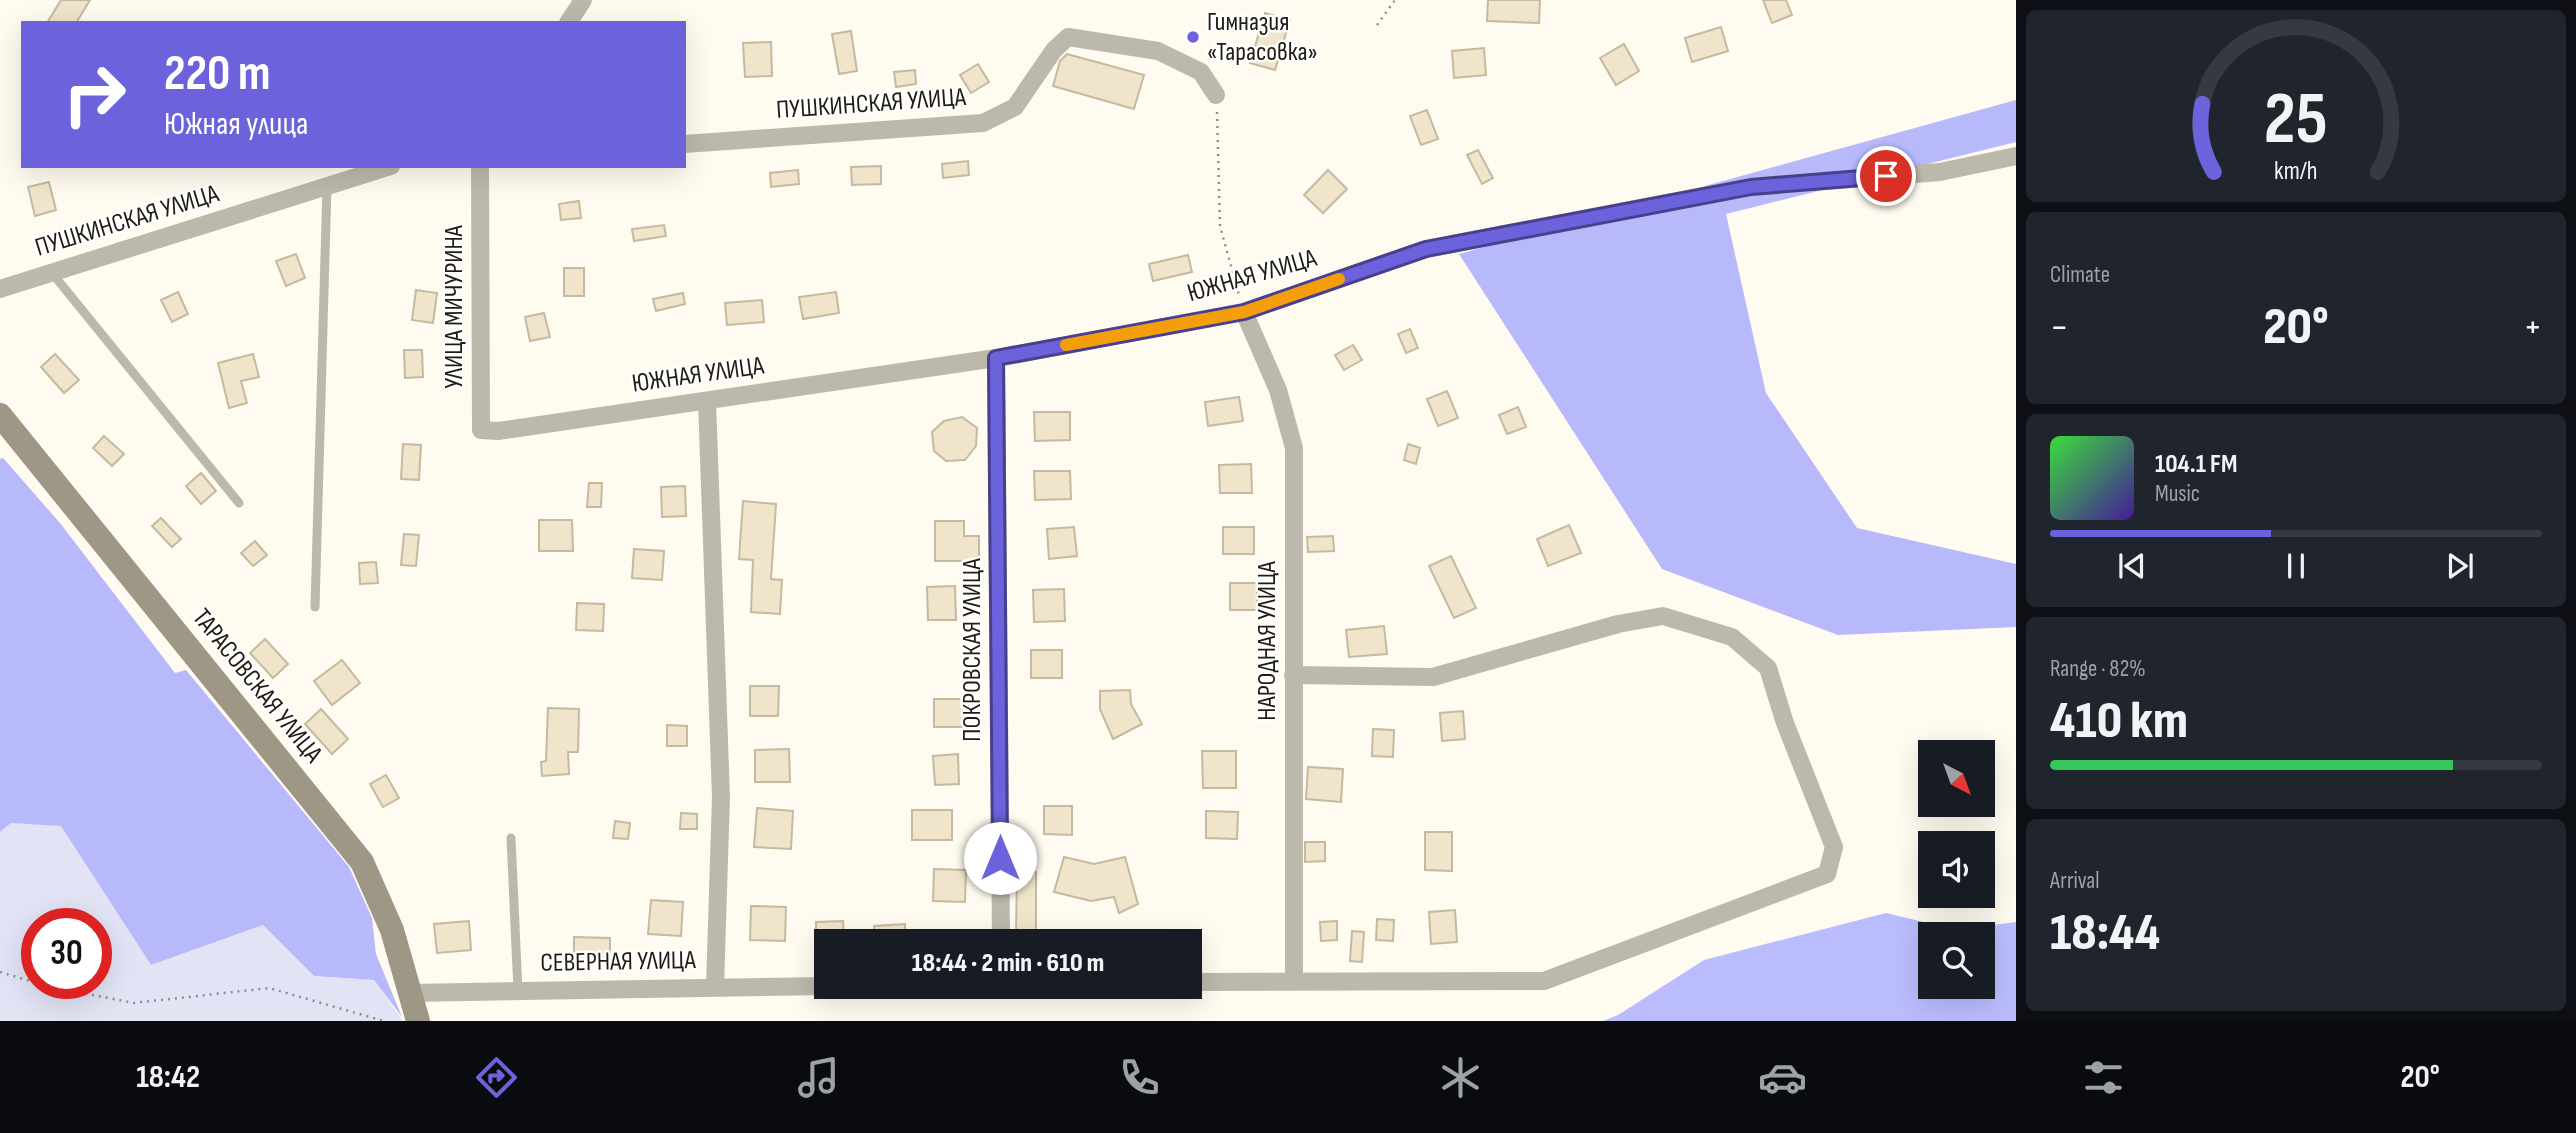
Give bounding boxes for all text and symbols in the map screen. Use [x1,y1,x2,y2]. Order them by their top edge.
place label: Гимназия «Тарасовка» [1207,7,1318,68]
marker: Гимназия «Тарасовка» [1185,29,1201,45]
text: 220 m [164,45,270,104]
icon: right [49,49,140,140]
text: 25 [2264,76,2328,164]
street label: ПУШКИНСКАЯ УЛИЦА [775,82,968,126]
text: Южная улица [164,105,308,144]
pin [1856,146,1916,206]
text: km/h [2274,156,2318,187]
icon: arrive [1867,157,1905,195]
street label: ПУШКИНСКАЯ УЛИЦА [32,178,223,264]
street label: УЛИЦА МИЧУРИНА [439,224,470,389]
street label: ЮЖНАЯ УЛИЦА [1184,243,1321,309]
text: Climate [2050,261,2110,289]
text: 20° [2263,296,2329,359]
text: − [2050,305,2069,350]
text: + [2523,305,2542,350]
street label: ЮЖНАЯ УЛИЦА [630,350,767,400]
text: 104.1 FM [2155,449,2237,480]
text: Music [2155,480,2200,508]
icon: previous [2113,547,2151,585]
icon: pause [2277,547,2315,585]
icon: next [2441,547,2479,585]
street label: ПОКРОВСКАЯ УЛИЦА [957,558,988,742]
street label: НАРОДНАЯ УЛИЦА [1252,560,1283,721]
street label: ТАРАСОВСКАЯ УЛИЦА [185,603,329,770]
text: Range · 82% [2050,655,2146,683]
text: 410 km [2050,690,2188,753]
north arrow [1918,740,1995,817]
map controls [1918,740,1995,999]
position arrow [963,821,1037,895]
button: sound [1918,831,1995,908]
text: Arrival [2050,867,2099,895]
text: 18:44 [2050,902,2160,965]
speed limit sign: 30 [21,908,112,999]
button: search [1918,922,1995,999]
street label: СЕВЕРНАЯ УЛИЦА [540,945,697,979]
text: 18:44 · 2 min · 610 m [912,948,1104,979]
icon: directions [472,1053,521,1102]
icon: music [794,1053,843,1102]
icon: phone [1115,1053,1164,1102]
icon: climate [1436,1053,1485,1102]
icon: car [1758,1053,1807,1102]
icon: filters [2079,1053,2128,1102]
text: 18:42 [136,1058,200,1097]
text: 20° [2400,1058,2440,1097]

